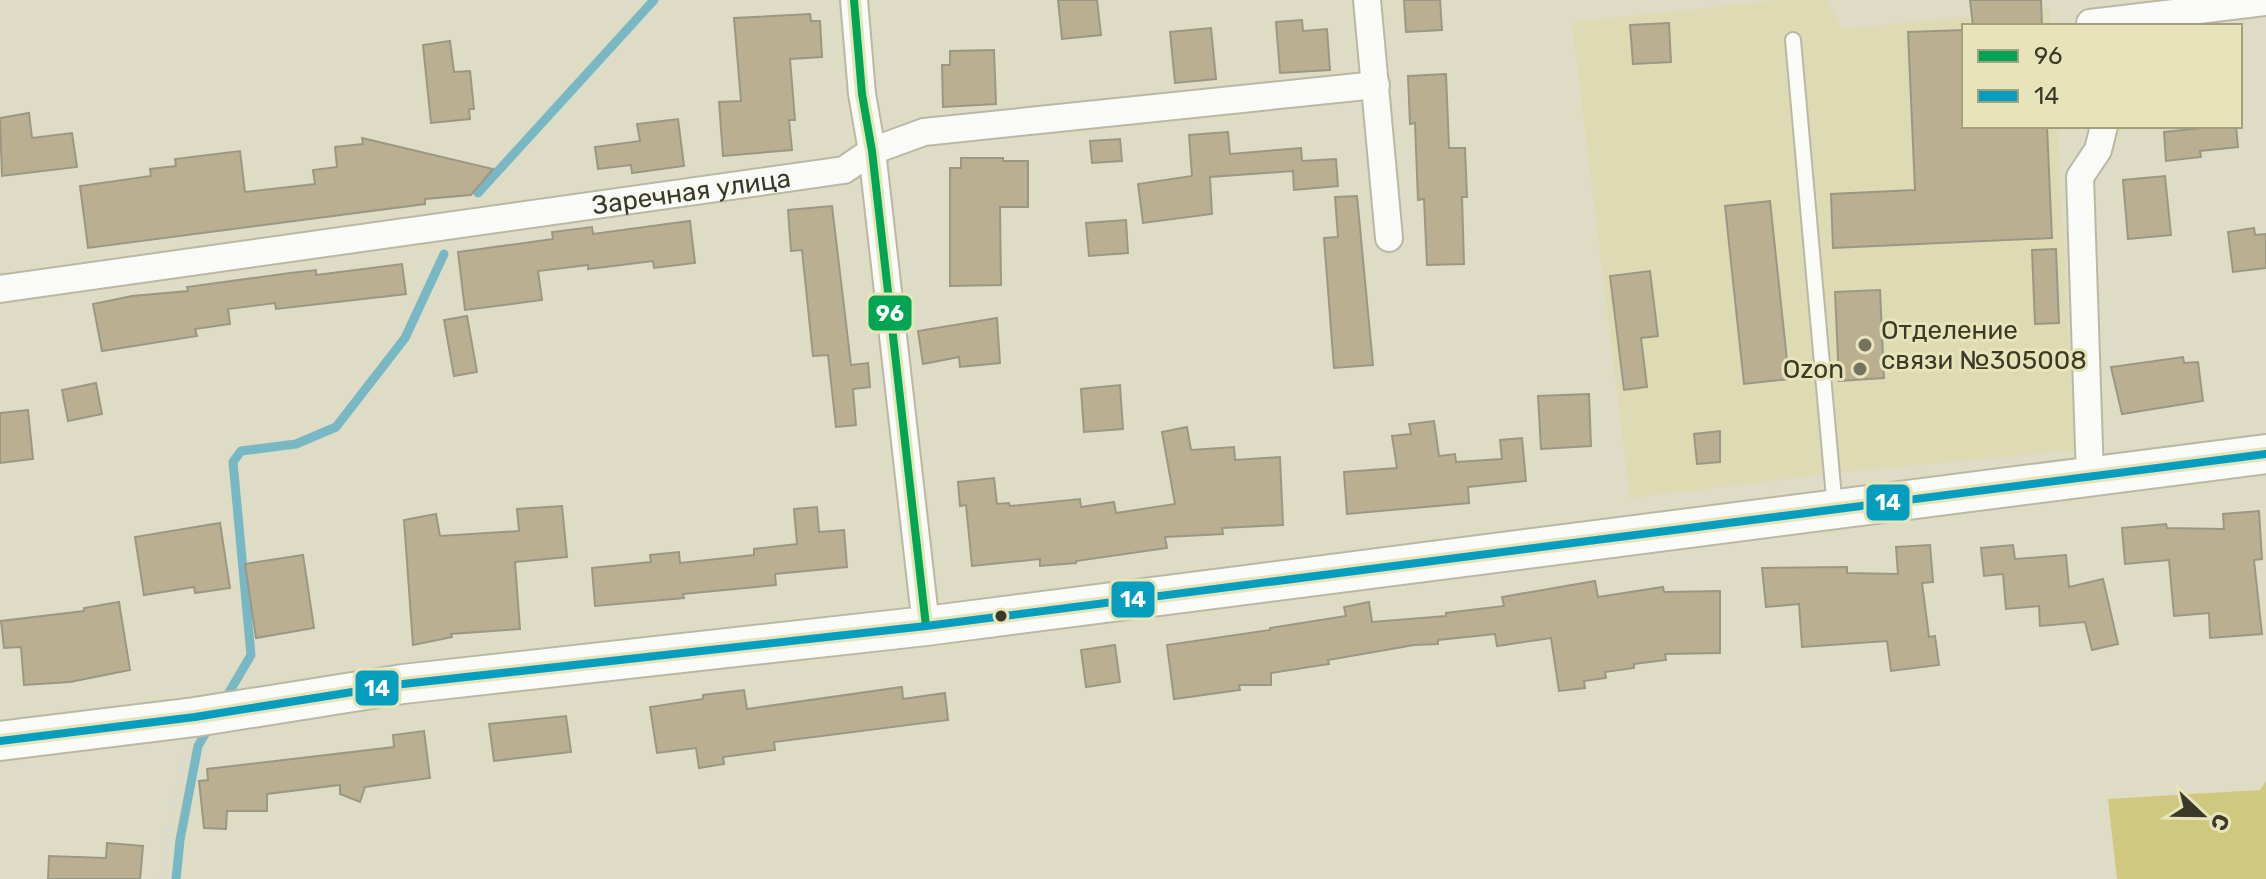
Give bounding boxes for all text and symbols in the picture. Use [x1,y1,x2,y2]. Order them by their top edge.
legend [1962,24,2242,128]
text: 96 [2034,42,2062,70]
text: 14 [2034,82,2059,110]
street label: Заречная улица [590,162,793,221]
line badge: 96 [867,294,913,332]
text: 96 [876,300,904,327]
place label: Отделение связи №305008 [1881,315,2087,376]
marker: Отделение связи №305008 [1856,336,1874,354]
place label: Ozon [1783,354,1844,385]
marker: Ozon [1851,360,1869,378]
line badge: 14 [1865,483,1911,522]
text: 14 [1875,489,1901,516]
line badge: 14 [1110,580,1156,619]
text: 14 [1120,586,1146,613]
unlabelled marker [993,608,1009,624]
line badge: 14 [354,669,400,707]
text: 14 [364,675,390,702]
north arrow [2162,775,2242,855]
text: С [2205,810,2235,835]

